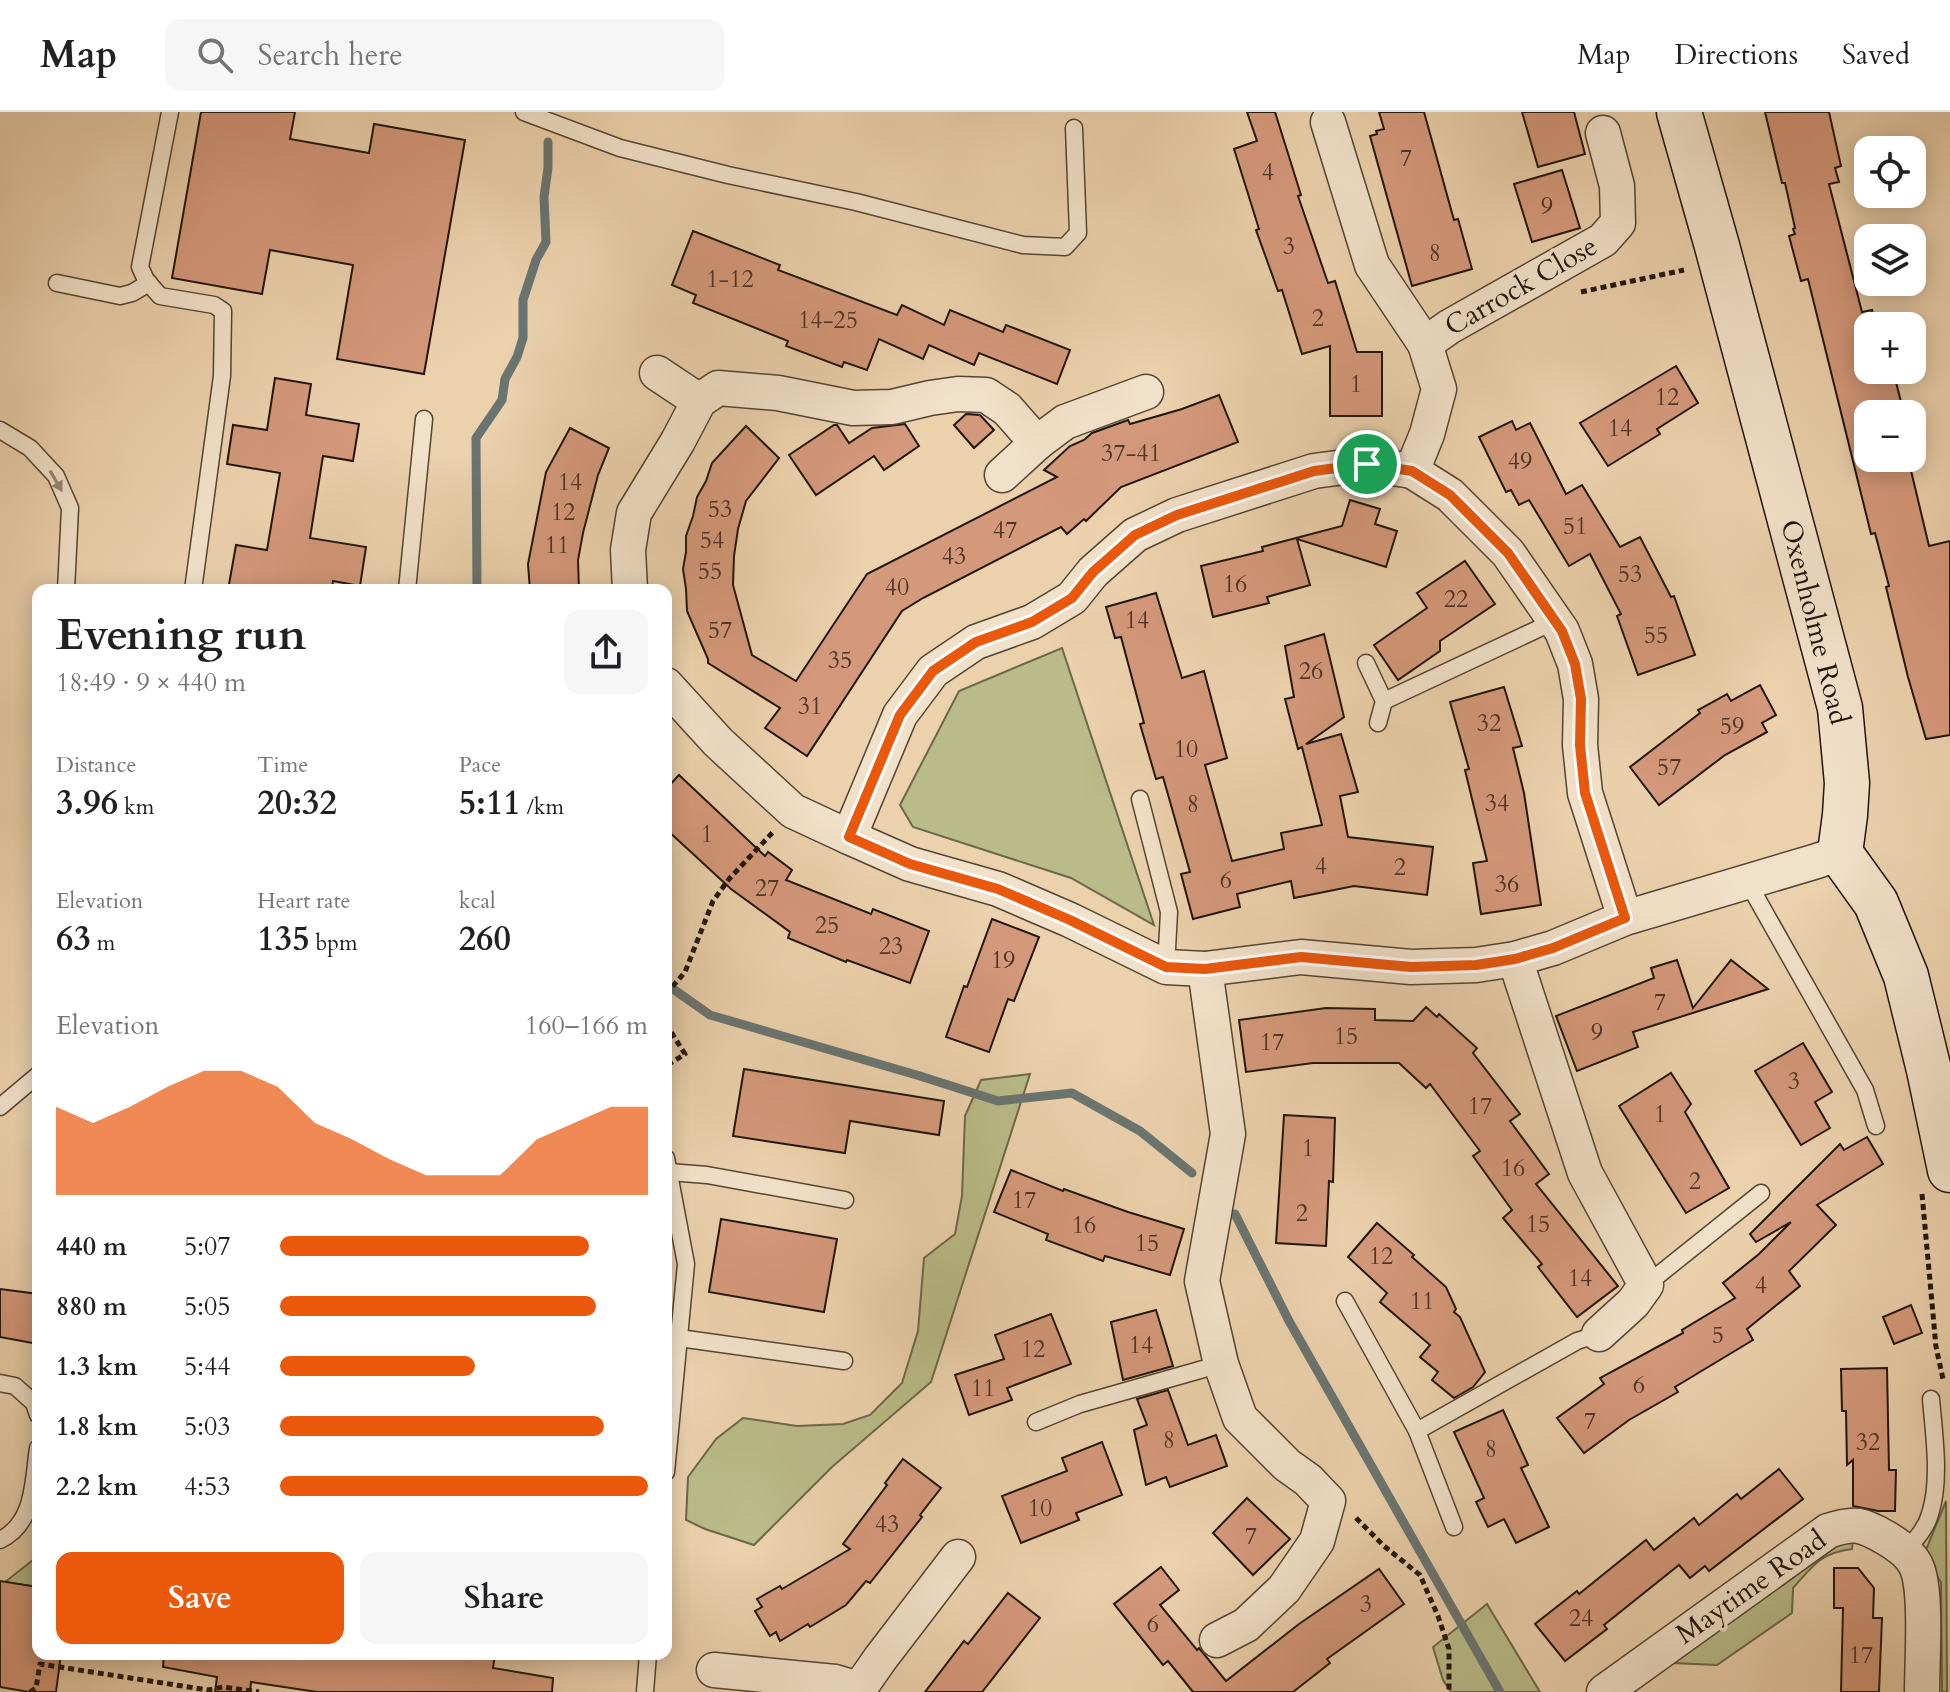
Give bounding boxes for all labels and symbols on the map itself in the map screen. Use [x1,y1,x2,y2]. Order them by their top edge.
house number: 7 [1400,142,1412,175]
house number: 4 [1262,156,1274,189]
house number: 9 [1541,190,1553,223]
street label: Carrock Close [1438,227,1604,345]
house number: 3 [1283,230,1295,263]
house number: 8 [1429,237,1441,270]
house number: 1-12 [706,263,754,296]
house number: 2 [1312,302,1324,335]
house number: 14-25 [798,304,858,337]
house number: 1 [1350,368,1362,401]
house number: 12 [1655,381,1679,414]
house number: 14 [1608,412,1632,445]
pin [1333,430,1401,498]
house number: 37-41 [1101,437,1161,470]
house number: 49 [1508,445,1532,478]
house number: 14 [558,466,582,499]
one-way arrow [49,470,63,492]
house number: 53 [708,493,732,526]
house number: 12 [551,496,575,529]
house number: 51 [1563,510,1587,543]
house number: 47 [993,514,1017,547]
street label: Oxenholme Road [1771,516,1859,728]
house number: 54 [700,524,724,557]
house number: 11 [545,529,569,562]
house number: 43 [942,540,966,573]
house number: 55 [698,555,722,588]
house number: 53 [1618,558,1642,591]
house number: 16 [1223,568,1247,601]
house number: 40 [885,571,909,604]
house number: 22 [1444,583,1468,616]
house number: 14 [1125,604,1149,637]
house number: 57 [708,614,732,647]
house number: 55 [1644,619,1668,652]
house number: 35 [828,644,852,677]
house number: 26 [1299,655,1323,688]
house number: 31 [798,690,822,723]
house number: 32 [1477,707,1501,740]
house number: 59 [1720,710,1744,743]
house number: 10 [1174,733,1198,766]
house number: 57 [1657,751,1681,784]
house number: 34 [1485,787,1509,820]
house number: 8 [1187,788,1199,821]
house number: 1 [701,818,713,851]
house number: 4 [1315,850,1327,883]
house number: 2 [1394,851,1406,884]
house number: 6 [1220,864,1232,897]
house number: 36 [1495,868,1519,901]
house number: 27 [755,872,779,905]
house number: 25 [815,909,839,942]
house number: 23 [879,930,903,963]
house number: 19 [991,944,1015,977]
house number: 7 [1654,986,1666,1019]
house number: 9 [1591,1016,1603,1049]
house number: 15 [1334,1020,1358,1053]
house number: 17 [1260,1026,1284,1059]
house number: 3 [1788,1065,1800,1098]
house number: 17 [1468,1090,1492,1123]
house number: 1 [1654,1098,1666,1131]
house number: 1 [1302,1132,1314,1165]
house number: 16 [1501,1152,1525,1185]
house number: 2 [1689,1165,1701,1198]
house number: 17 [1012,1184,1036,1217]
house number: 2 [1296,1197,1308,1230]
house number: 15 [1526,1208,1550,1241]
house number: 16 [1072,1209,1096,1242]
house number: 15 [1135,1227,1159,1260]
house number: 12 [1369,1240,1393,1273]
house number: 14 [1568,1262,1592,1295]
house number: 4 [1755,1269,1767,1302]
house number: 11 [1410,1285,1434,1318]
house number: 5 [1712,1319,1724,1352]
house number: 14 [1129,1329,1153,1362]
house number: 12 [1021,1333,1045,1366]
house number: 6 [1633,1369,1645,1402]
house number: 11 [971,1372,995,1405]
house number: 7 [1584,1405,1596,1438]
house number: 8 [1163,1424,1175,1457]
house number: 32 [1856,1426,1880,1459]
house number: 8 [1485,1433,1497,1466]
house number: 10 [1028,1492,1052,1525]
house number: 43 [875,1508,899,1541]
house number: 7 [1245,1520,1257,1553]
street label: Maytime Road [1668,1521,1834,1653]
house number: 3 [1360,1588,1372,1621]
house number: 24 [1569,1602,1593,1635]
house number: 6 [1147,1608,1159,1641]
house number: 17 [1849,1639,1873,1672]

